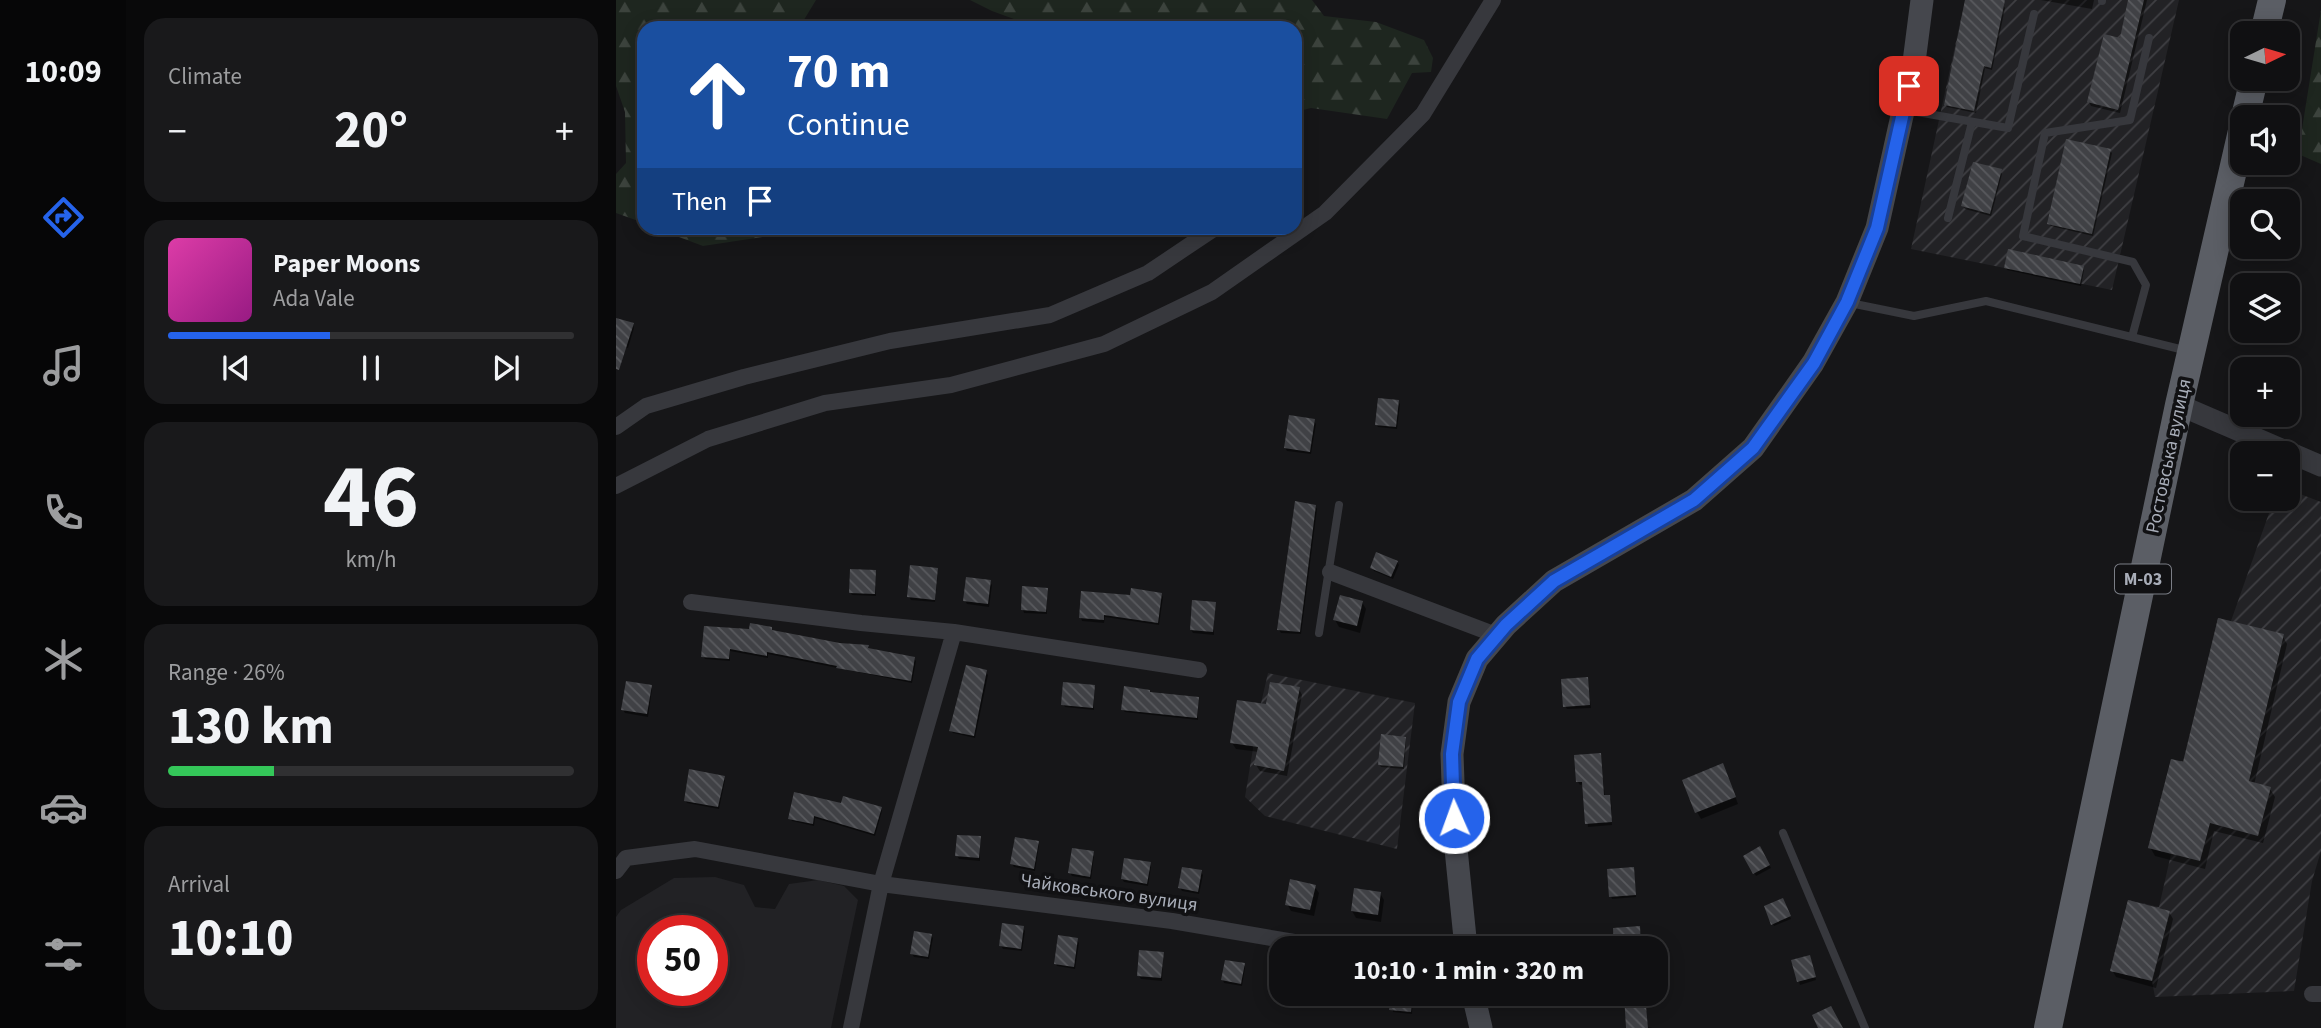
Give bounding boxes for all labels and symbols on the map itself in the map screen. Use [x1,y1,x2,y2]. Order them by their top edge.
north arrow [2230,21,2300,91]
pin [1879,56,1939,116]
street label: Ростовська вулиця [2139,376,2199,536]
road number: М-03 [2115,564,2171,594]
position arrow [1417,781,1491,855]
street label: Чайковського вулиця [1019,867,1199,919]
speed limit sign: 50 [637,915,728,1006]

